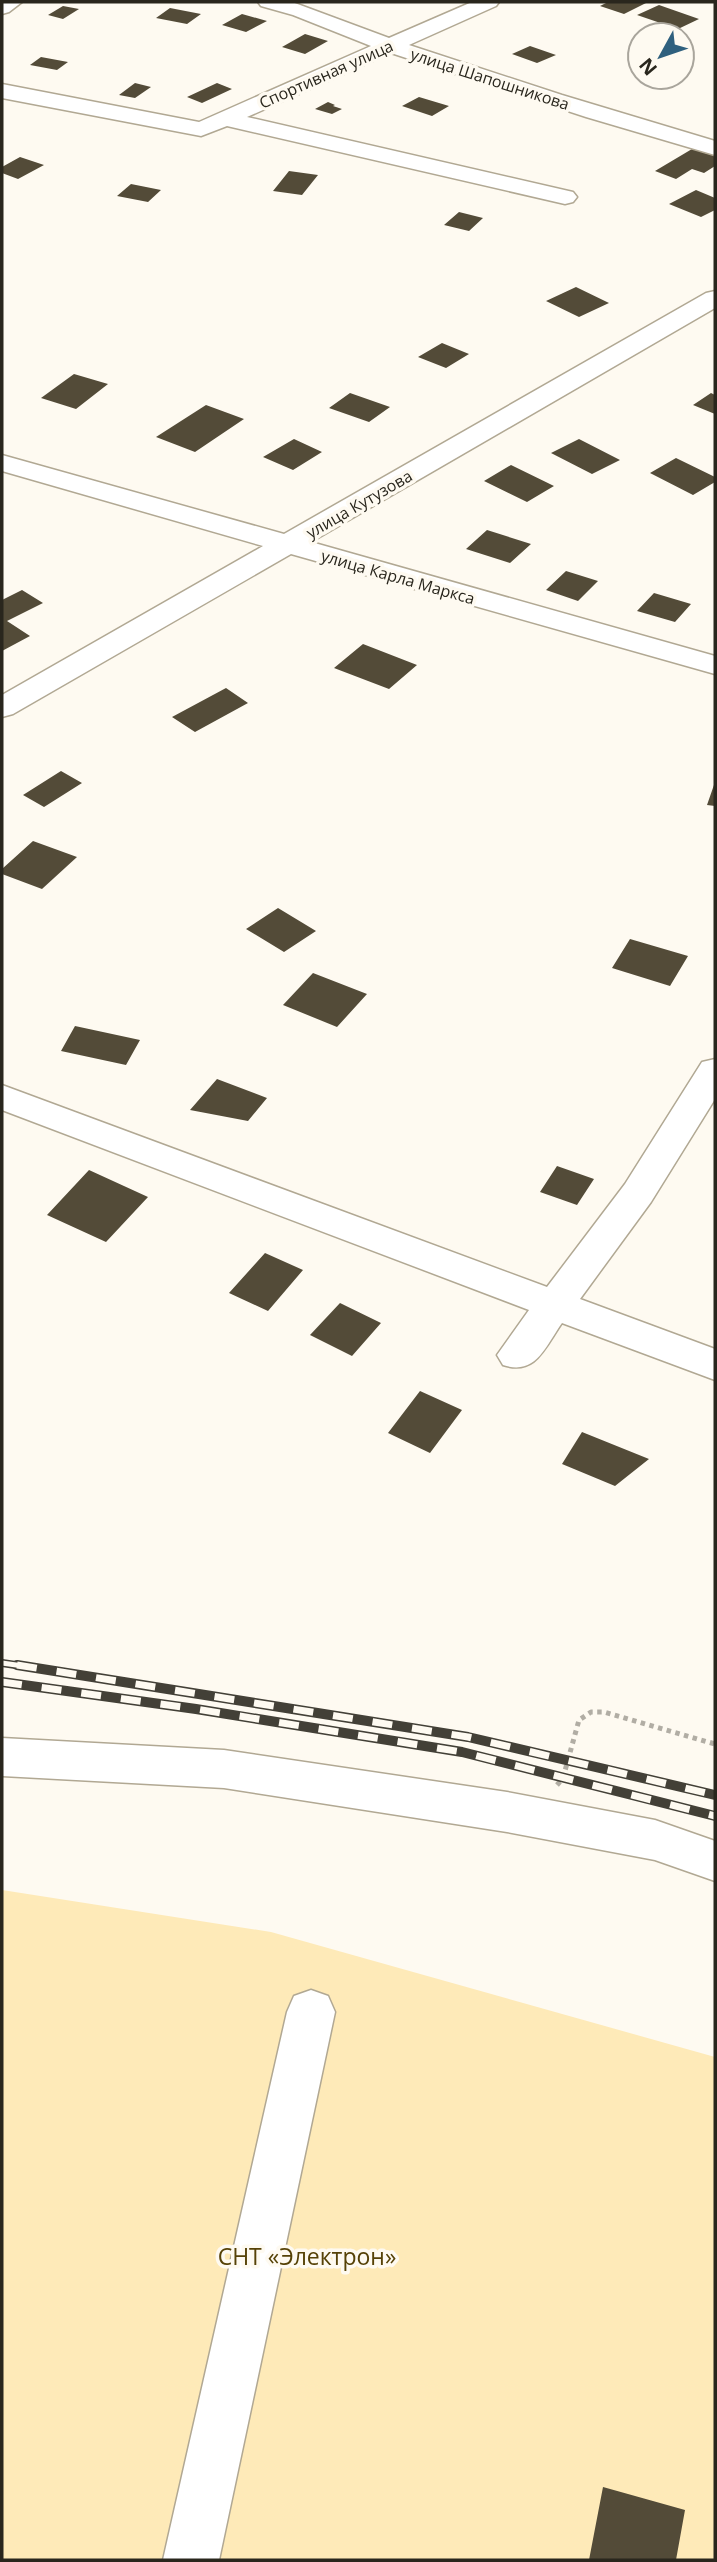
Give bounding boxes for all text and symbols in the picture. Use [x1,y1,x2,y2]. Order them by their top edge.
north arrow [626,21,696,91]
street label: Спортивная улица [255,35,397,113]
street label: улица Шапошникова [408,43,572,115]
text: N [633,53,663,81]
street label: улица Кутузова [302,465,416,543]
street label: улица Карла Маркса [319,545,477,609]
park label: СНТ «Электрон» [218,2240,396,2272]

